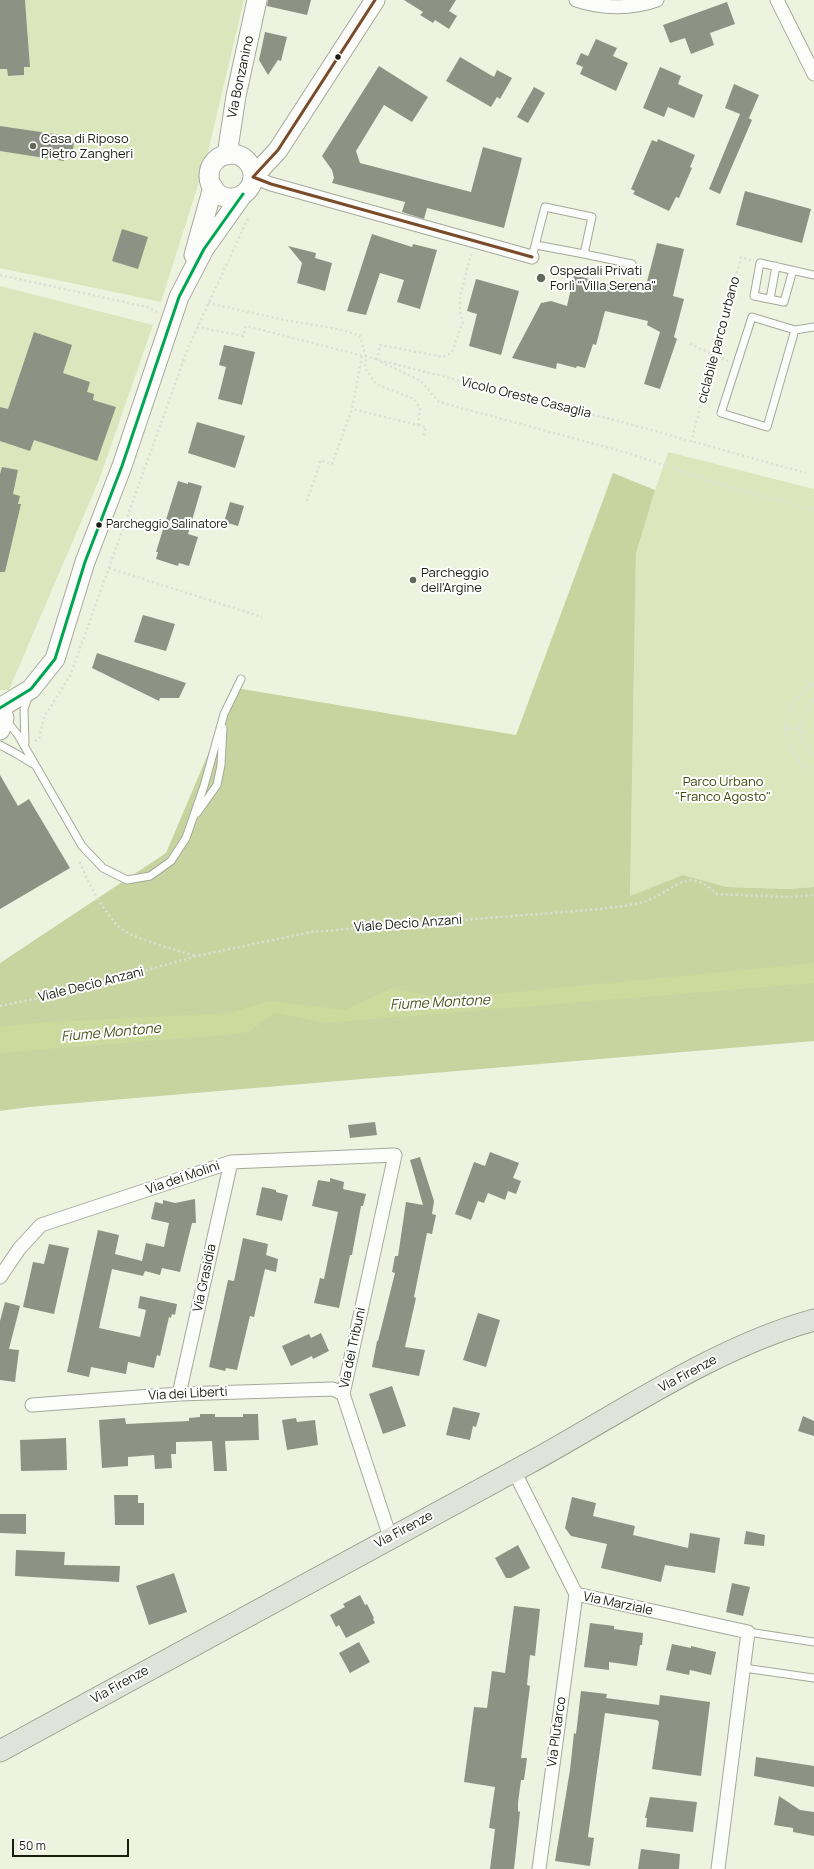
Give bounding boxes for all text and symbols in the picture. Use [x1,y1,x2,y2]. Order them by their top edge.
street label: Via Bonzanino [225,34,257,120]
unlabelled marker [333,52,343,62]
place label: Casa di Riposo Pietro Zangheri [41,131,133,162]
marker: Casa di Riposo Pietro Zangheri [28,141,38,151]
place label: Ospedali Privati Forlì "Villa Serena" [550,263,656,294]
marker: Ospedali Privati Forlì "Villa Serena" [535,272,547,284]
street label: ciclabile parco urbano [695,275,743,405]
street label: Vicolo Oreste Casaglia [459,374,593,422]
place label: Parcheggio Salinatore [106,518,227,532]
marker: Parcheggio Salinatore [94,520,104,530]
place label: Parcheggio dell'Argine [421,565,489,596]
marker: Parcheggio dell'Argine [408,575,418,585]
park label: Parco Urbano "Franco Agosto" [675,774,771,805]
street label: Viale Decio Anzani [354,912,462,936]
street label: Viale Decio Anzani [37,964,145,1006]
water label: Fiume Montone [390,992,490,1014]
water label: Fiume Montone [61,1020,161,1046]
street label: Via dei Molini [144,1158,222,1198]
street label: Via Grasidia [190,1243,220,1313]
street label: Via dei Tribuni [337,1306,369,1390]
street label: Via Firenze [656,1352,720,1396]
street label: Via dei Liberti [148,1384,228,1404]
street label: Via Firenze [372,1508,436,1552]
street label: Via Marziale [582,1589,654,1619]
street label: Via Firenze [88,1663,152,1707]
street label: Via Plutarco [544,1696,570,1768]
scale bar [14,1831,131,1857]
text: 50 m [19,1837,46,1854]

